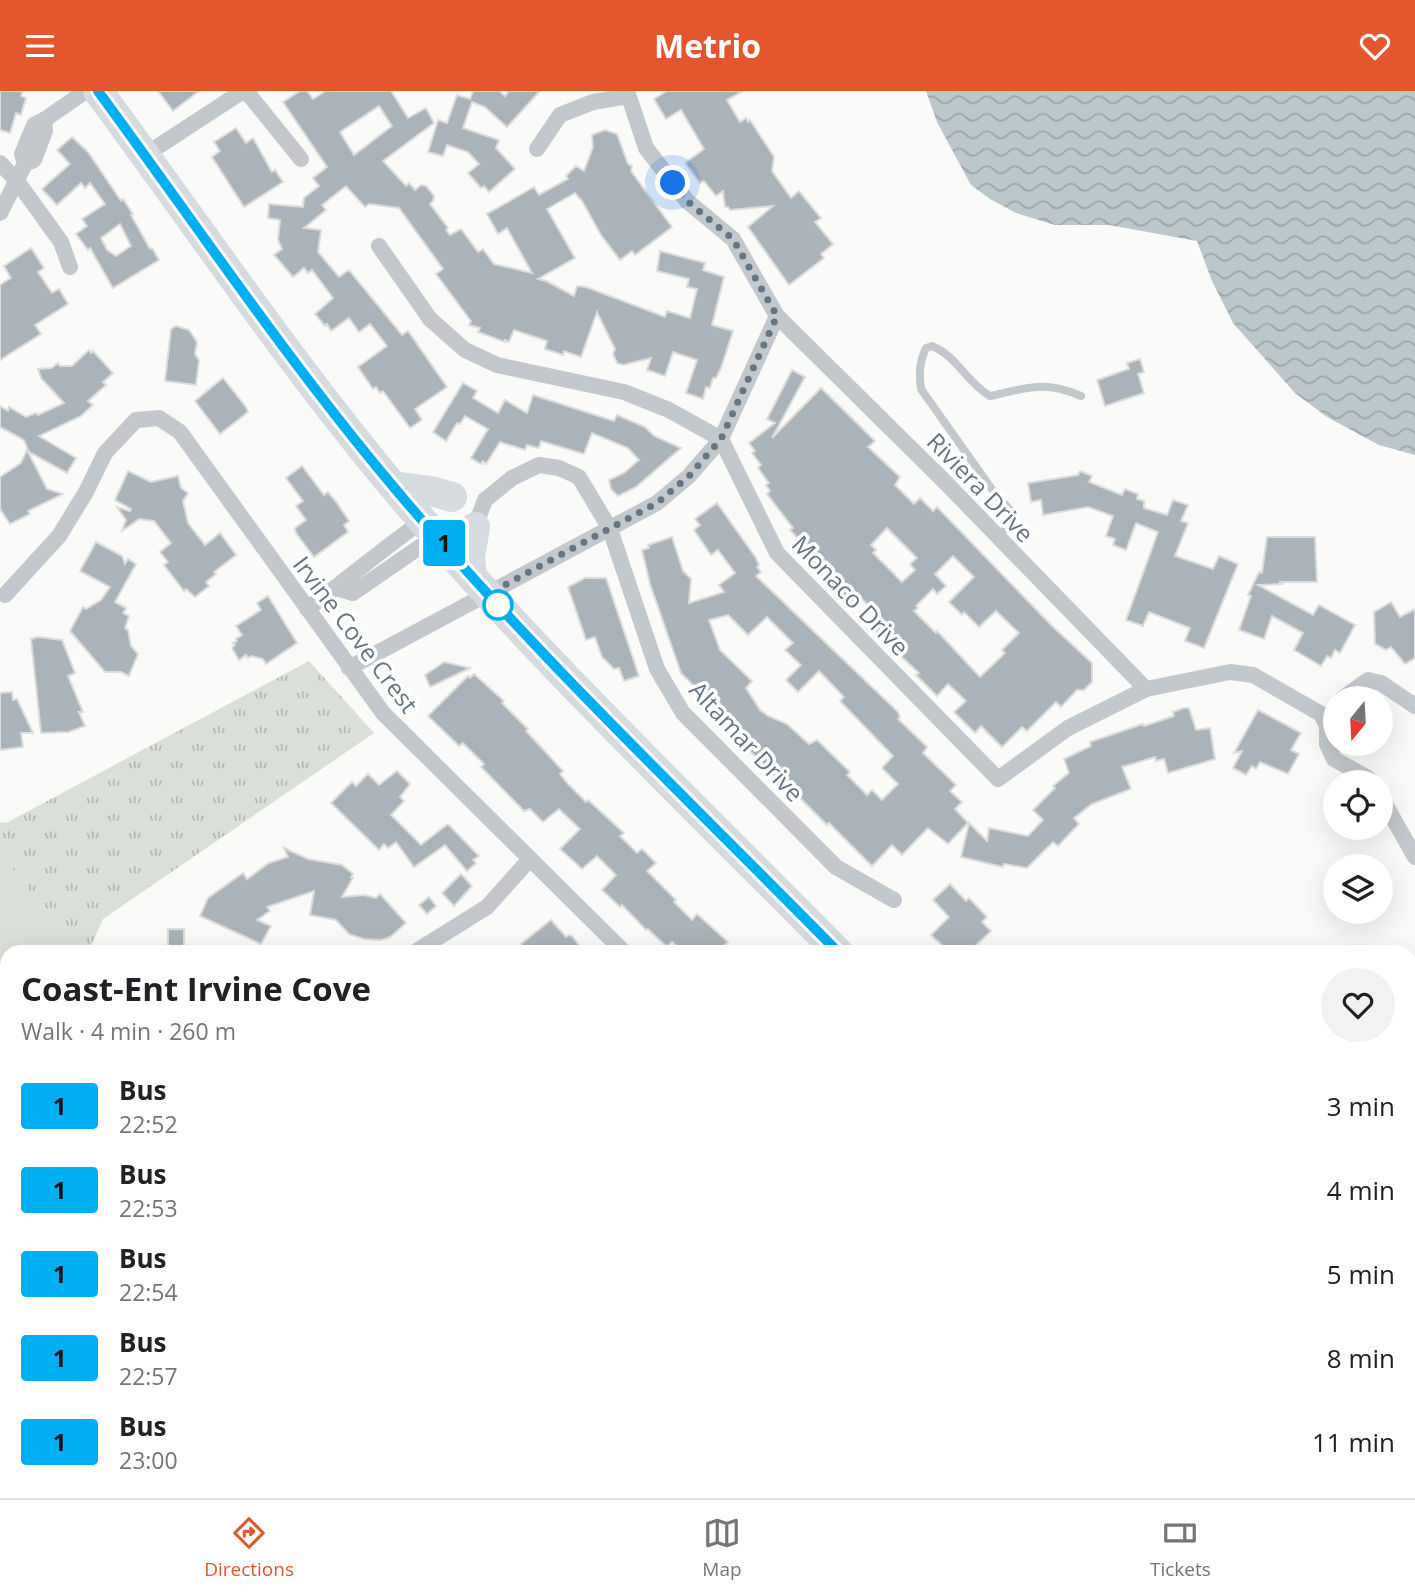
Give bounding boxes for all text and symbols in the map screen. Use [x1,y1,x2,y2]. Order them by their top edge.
text: Metrio [654,24,761,67]
icon: menu [21,27,59,65]
icon: heart [1356,27,1394,65]
your location [655,165,690,200]
street label: Riviera Drive [920,425,1042,549]
line badge: 1 [421,520,467,566]
text: 1 [437,526,451,559]
street label: Monaco Drive [785,528,917,662]
street label: Irvine Cove Crest [286,549,426,719]
unlabelled marker [483,590,513,620]
street label: Altamar Drive [683,674,811,808]
north arrow [1323,686,1393,756]
map controls [1323,686,1393,924]
button: locate [1323,770,1393,840]
button: layers [1323,854,1393,924]
text: Coast-Ent Irvine Cove [21,966,371,1011]
button: heart [1321,968,1395,1042]
text: Walk · 4 min · 260 m [21,1015,236,1047]
text: Bus [119,1072,166,1108]
text: 3 min [1327,1088,1395,1124]
text: 1 [53,1089,66,1122]
text: 22:52 [119,1108,178,1140]
text: Bus [119,1156,166,1192]
text: 4 min [1327,1172,1395,1208]
text: 1 [53,1173,66,1206]
text: 22:53 [119,1192,178,1224]
text: Bus [119,1240,166,1276]
text: 5 min [1327,1256,1395,1292]
text: 1 [53,1257,66,1290]
text: 22:54 [119,1276,178,1308]
text: Bus [119,1324,166,1360]
text: 8 min [1327,1340,1395,1376]
text: 1 [53,1341,66,1374]
text: 22:57 [119,1360,178,1392]
text: Bus [119,1408,166,1444]
text: 11 min [1312,1424,1395,1460]
text: 1 [53,1425,66,1458]
text: 23:00 [119,1444,178,1476]
tab: Directions [204,1514,294,1582]
tab: Map [702,1514,742,1582]
tab: Tickets [1150,1514,1211,1582]

